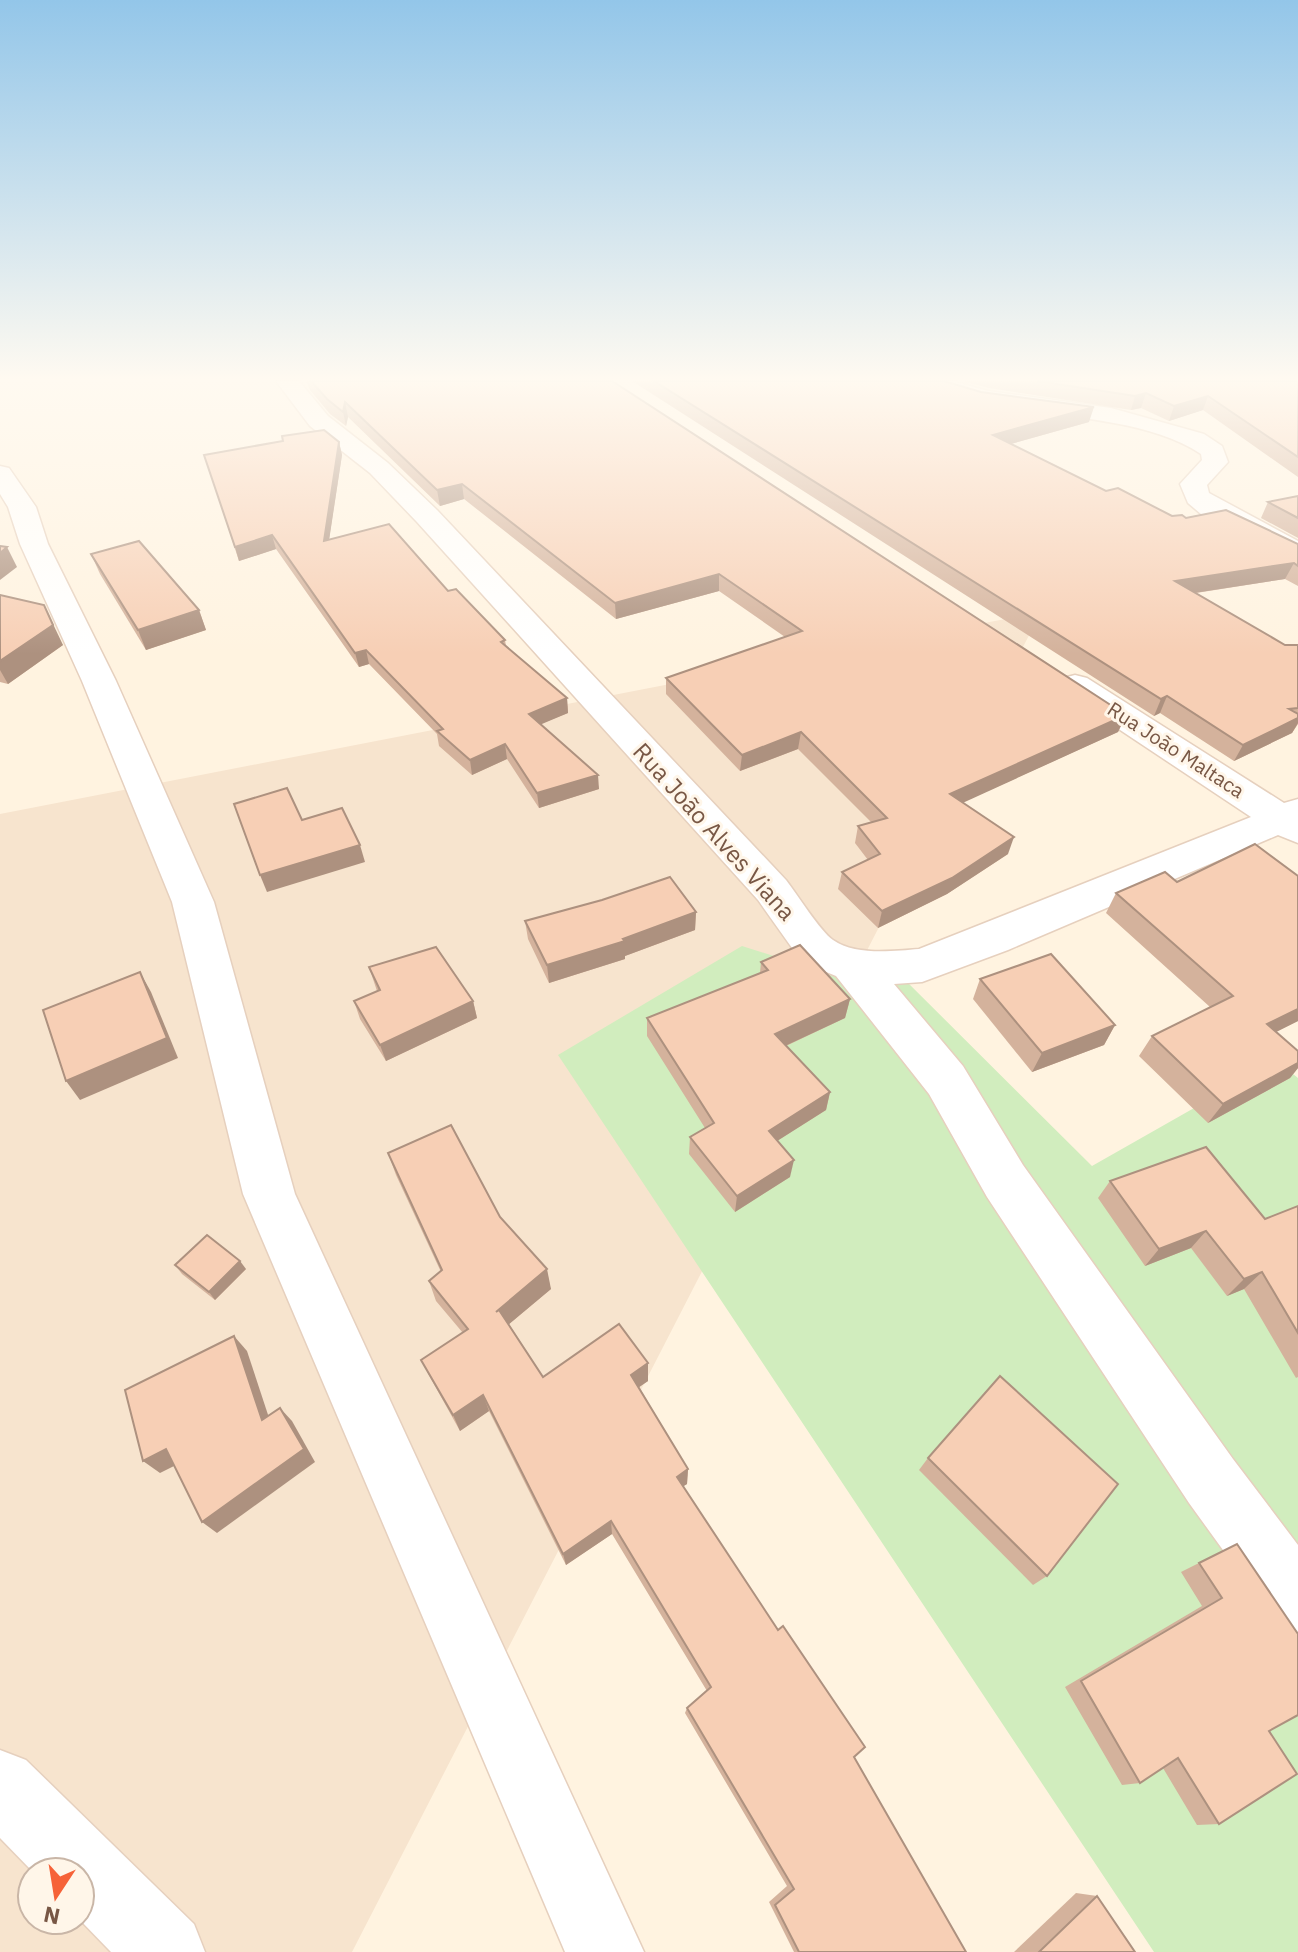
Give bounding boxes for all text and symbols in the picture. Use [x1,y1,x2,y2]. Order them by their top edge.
street label: Rua João Maltaca [1103,695,1250,804]
street label: Rua João Alves Viana [626,736,803,927]
north arrow [16,1856,96,1936]
text: N [41,1900,63,1932]

